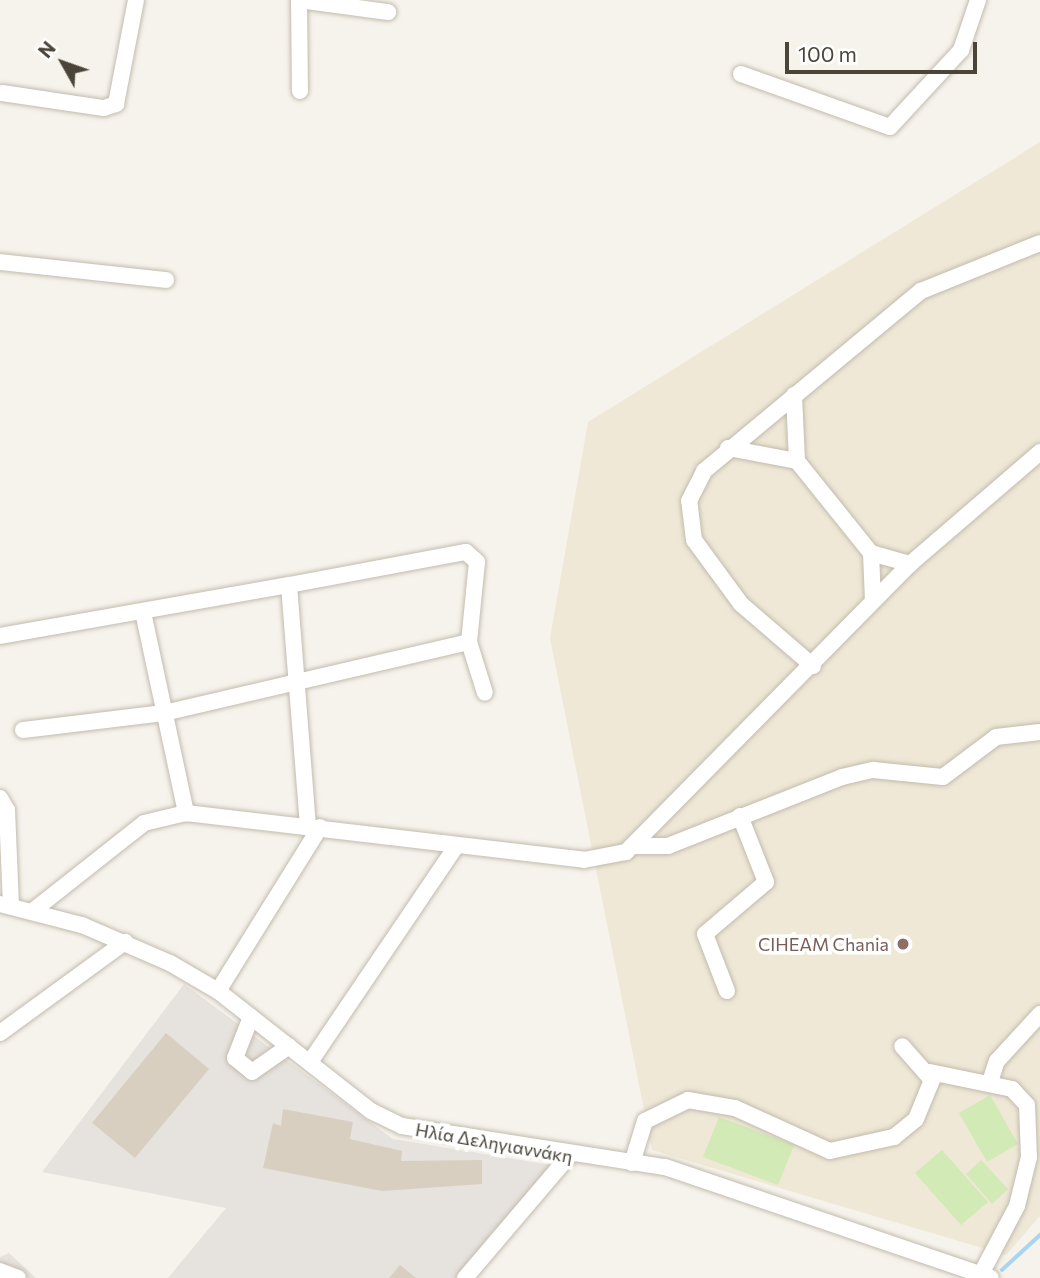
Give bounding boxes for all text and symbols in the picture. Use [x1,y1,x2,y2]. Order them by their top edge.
north arrow [28,28,98,98]
scale bar [788,28,981,72]
text: N [33,36,60,62]
text: 100 m [798,41,857,66]
place label: CIHEAM Chania [758,933,889,955]
marker: CIHEAM Chania [895,936,911,952]
street label: Ηλία Δεληγιαννάκη [414,1119,574,1167]

